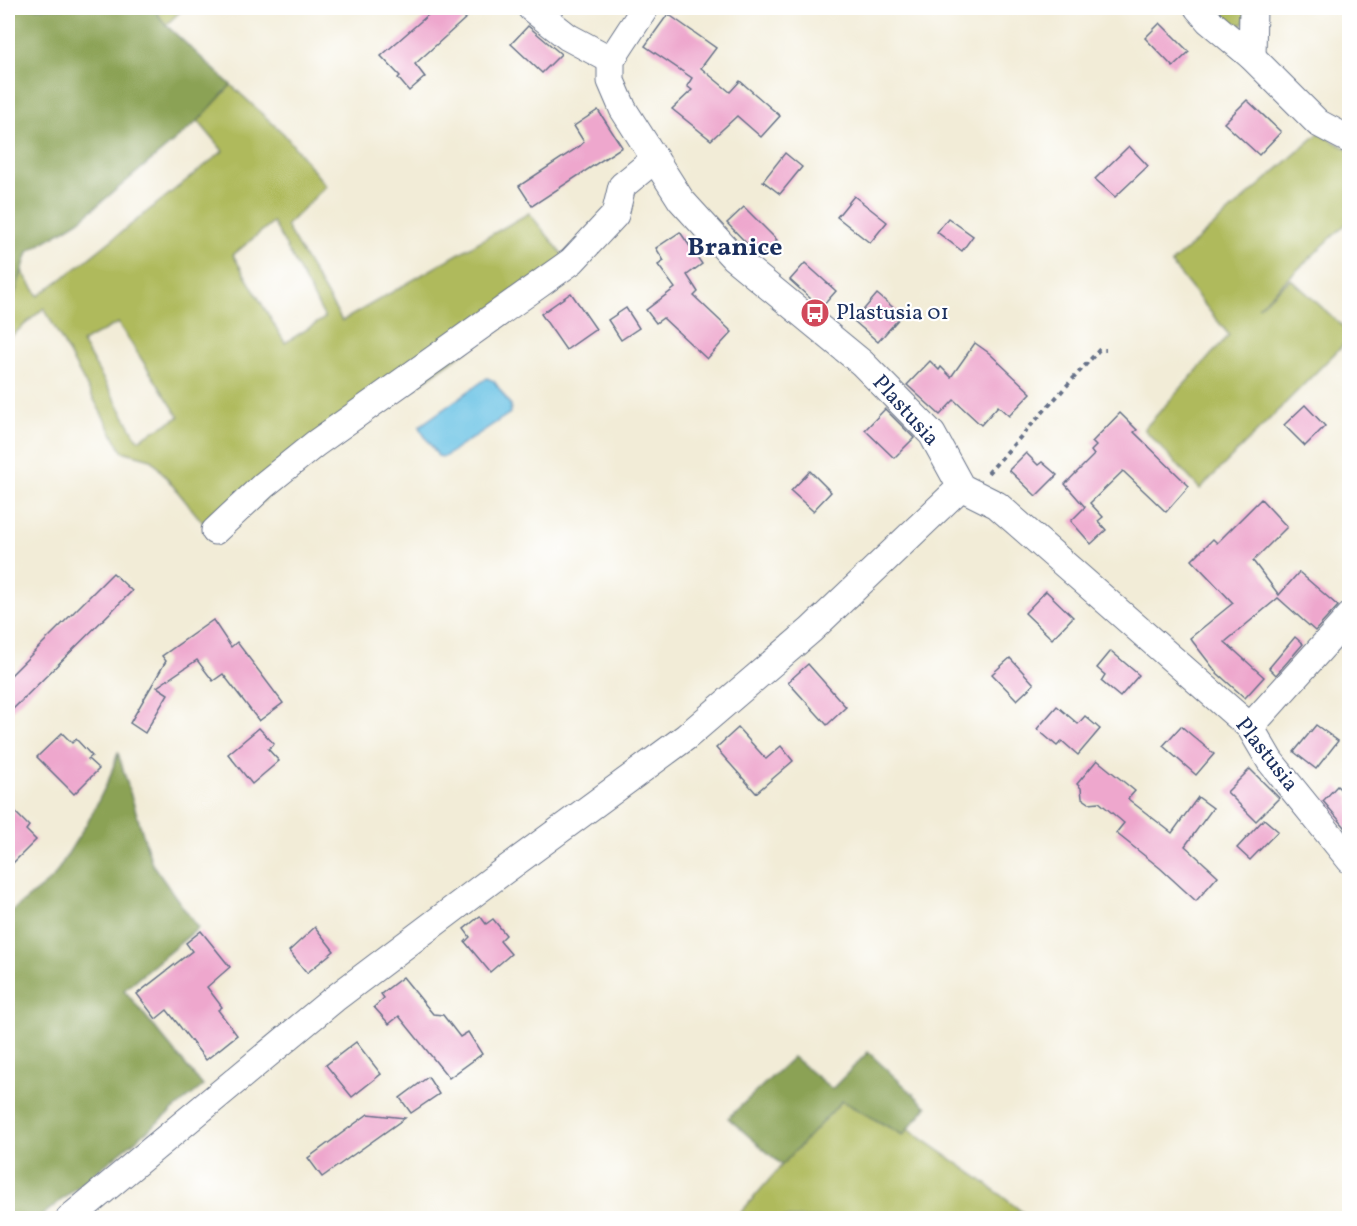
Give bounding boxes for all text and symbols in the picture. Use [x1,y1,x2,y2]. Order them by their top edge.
district label: Branice [687,230,783,266]
bus stop icon: Plastusia 01 [799,297,831,329]
place label: Plastusia 01 [836,298,949,329]
street label: Plastusia [864,368,946,454]
street label: Plastusia [1227,711,1305,799]

